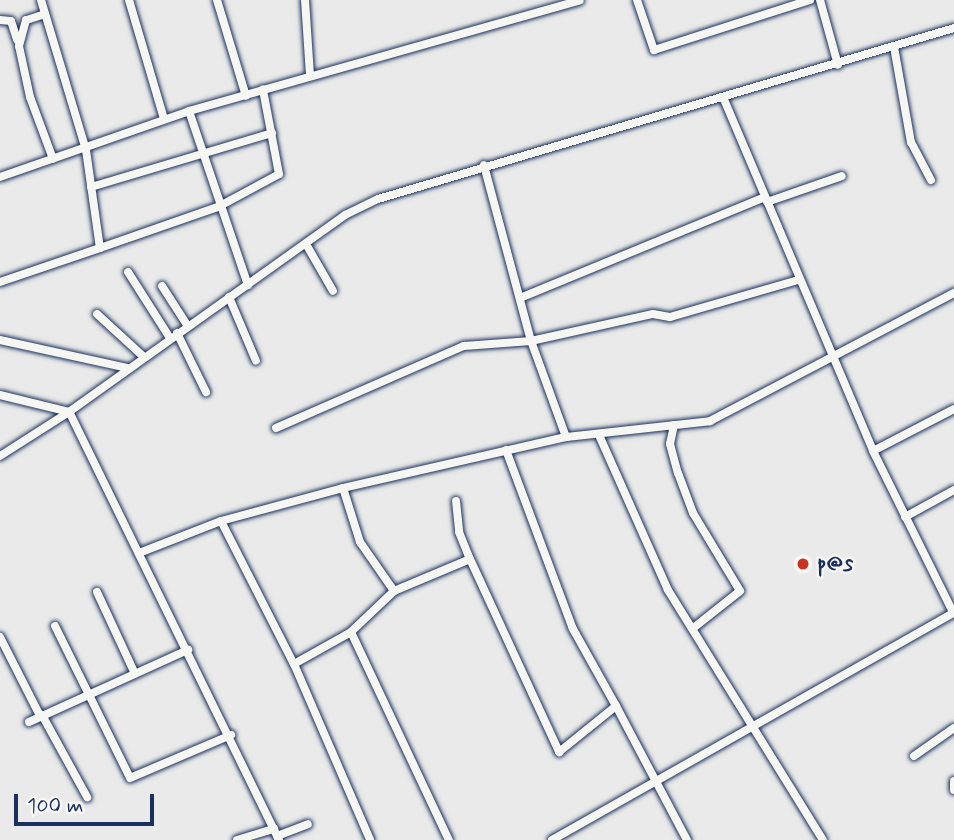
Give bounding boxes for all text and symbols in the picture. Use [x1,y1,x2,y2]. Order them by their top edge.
place label: p@s [817,550,853,578]
marker: p@s [795,556,811,572]
scale bar [18,780,158,824]
text: 100 m [27,792,83,820]

